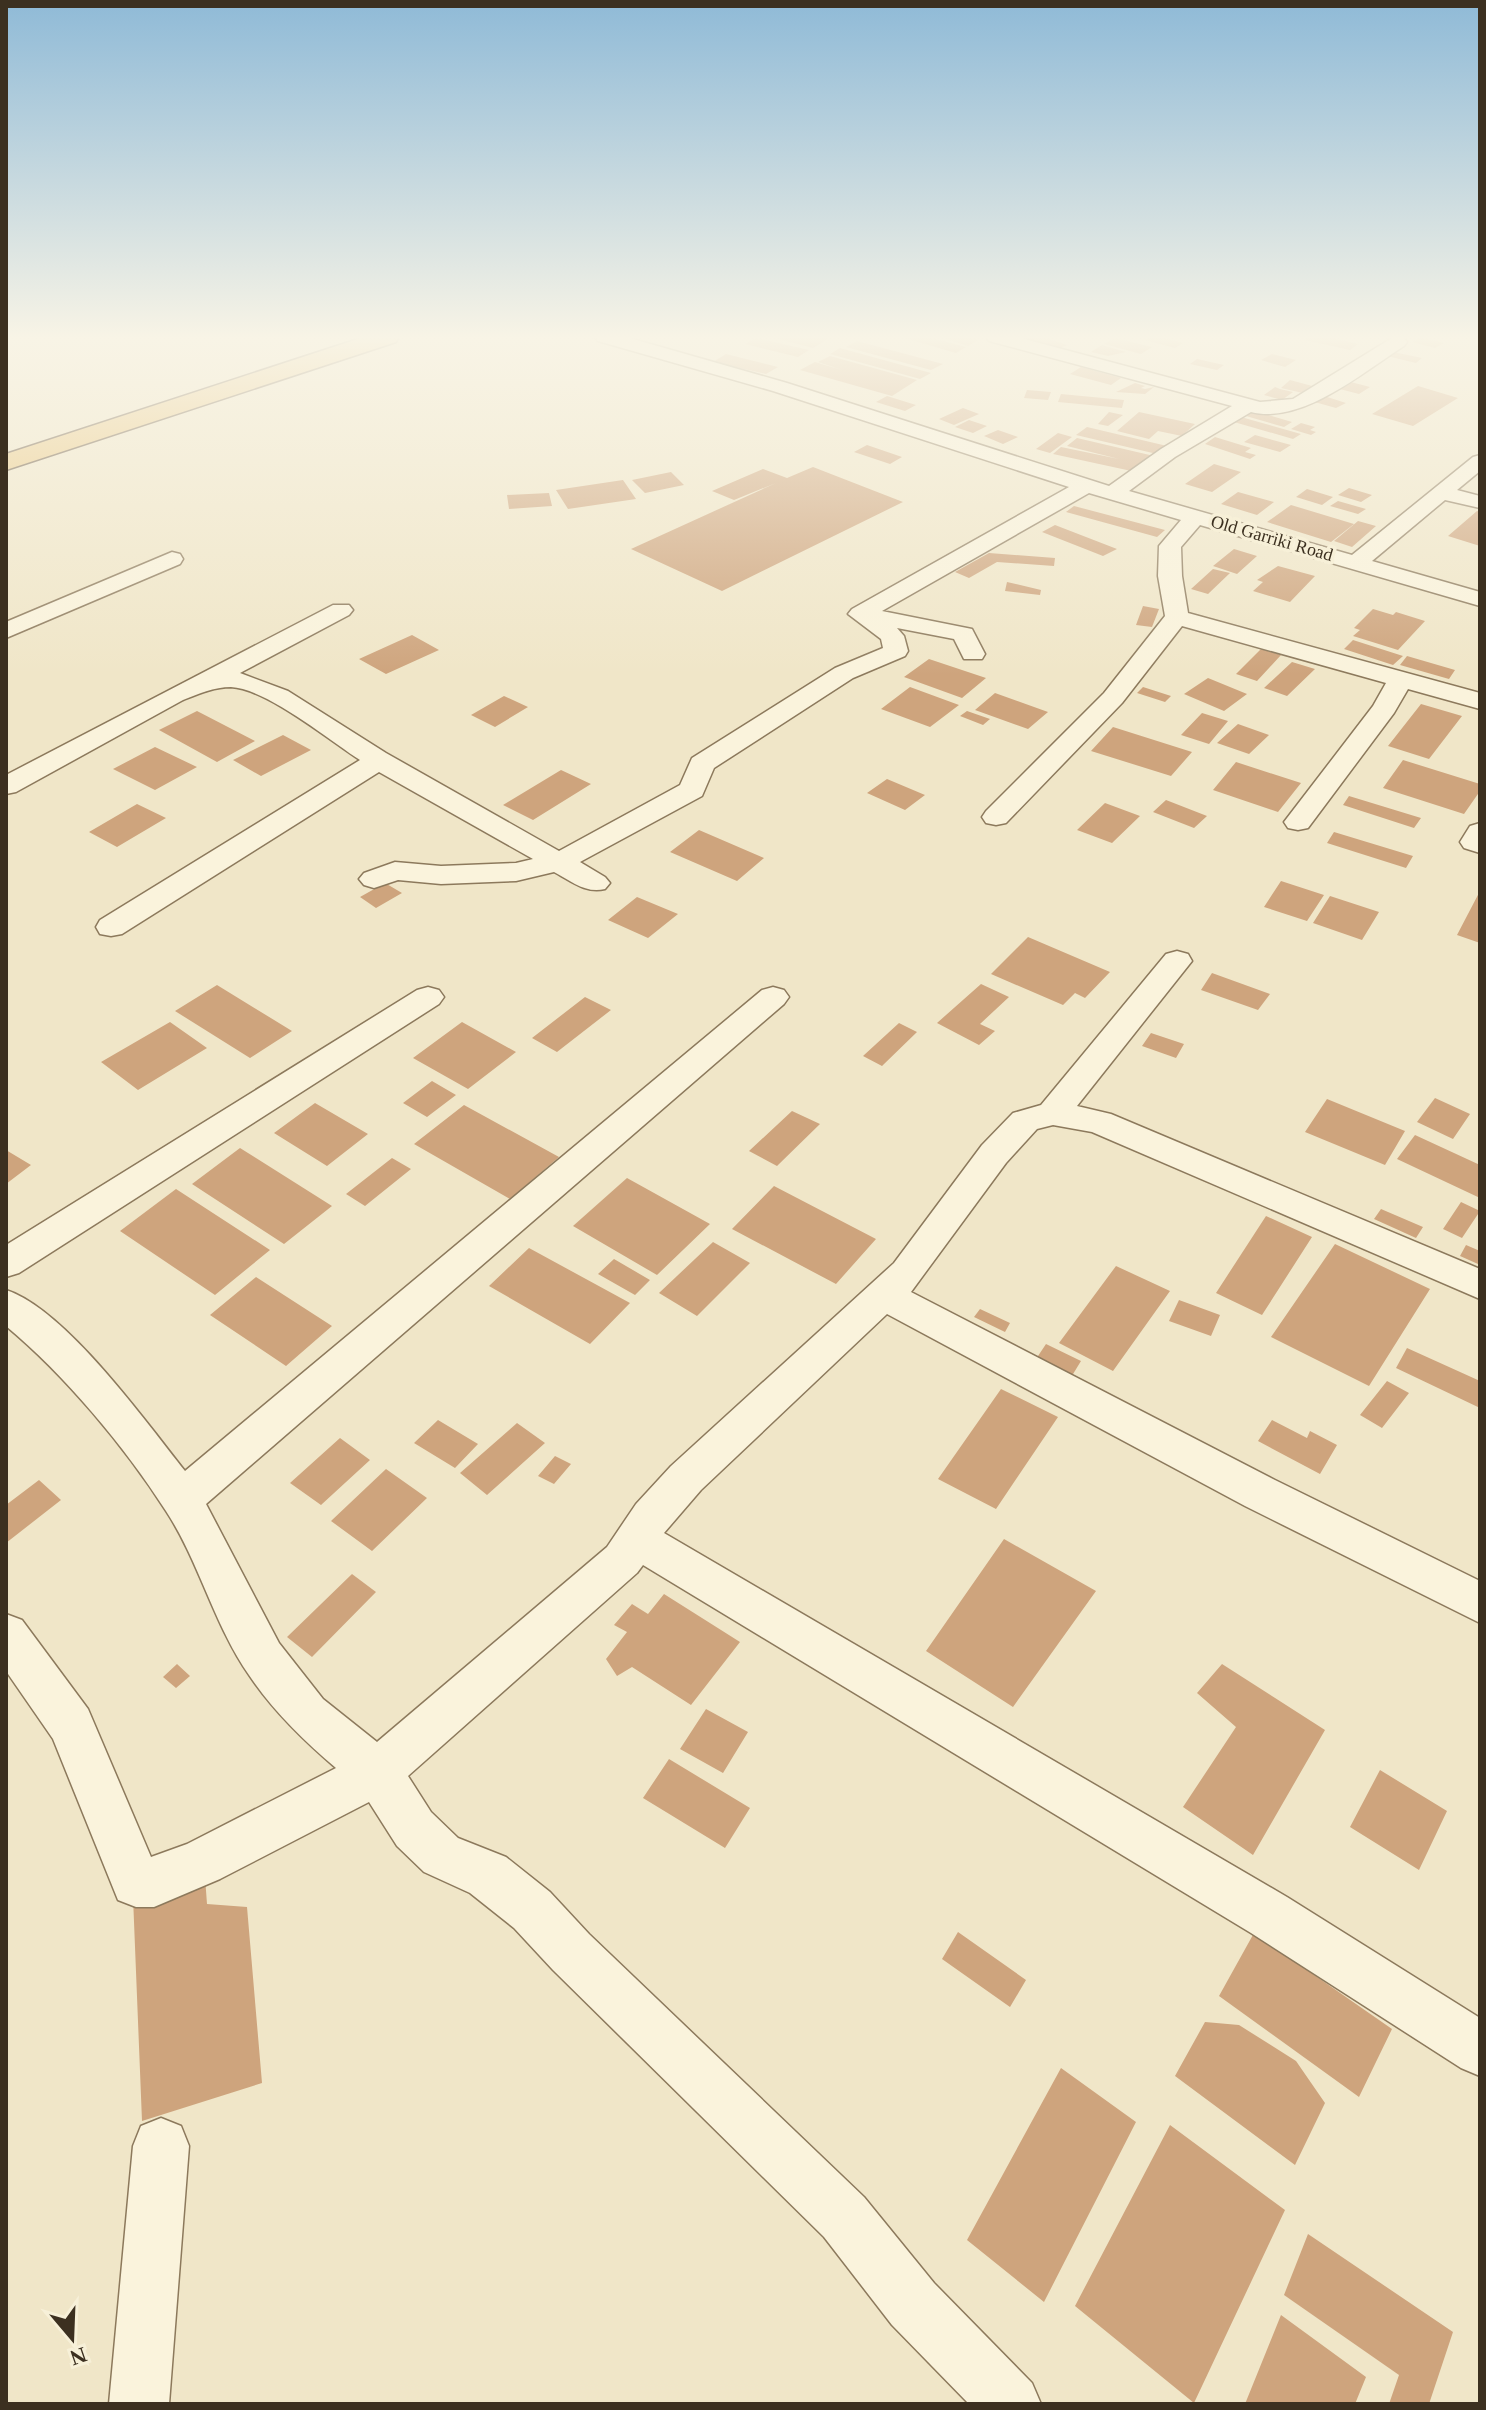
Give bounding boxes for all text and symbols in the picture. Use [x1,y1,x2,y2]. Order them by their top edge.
street label: Old Garriki Road [1209,511,1335,565]
north arrow [32,2298,112,2378]
text: N [67,2342,90,2371]

